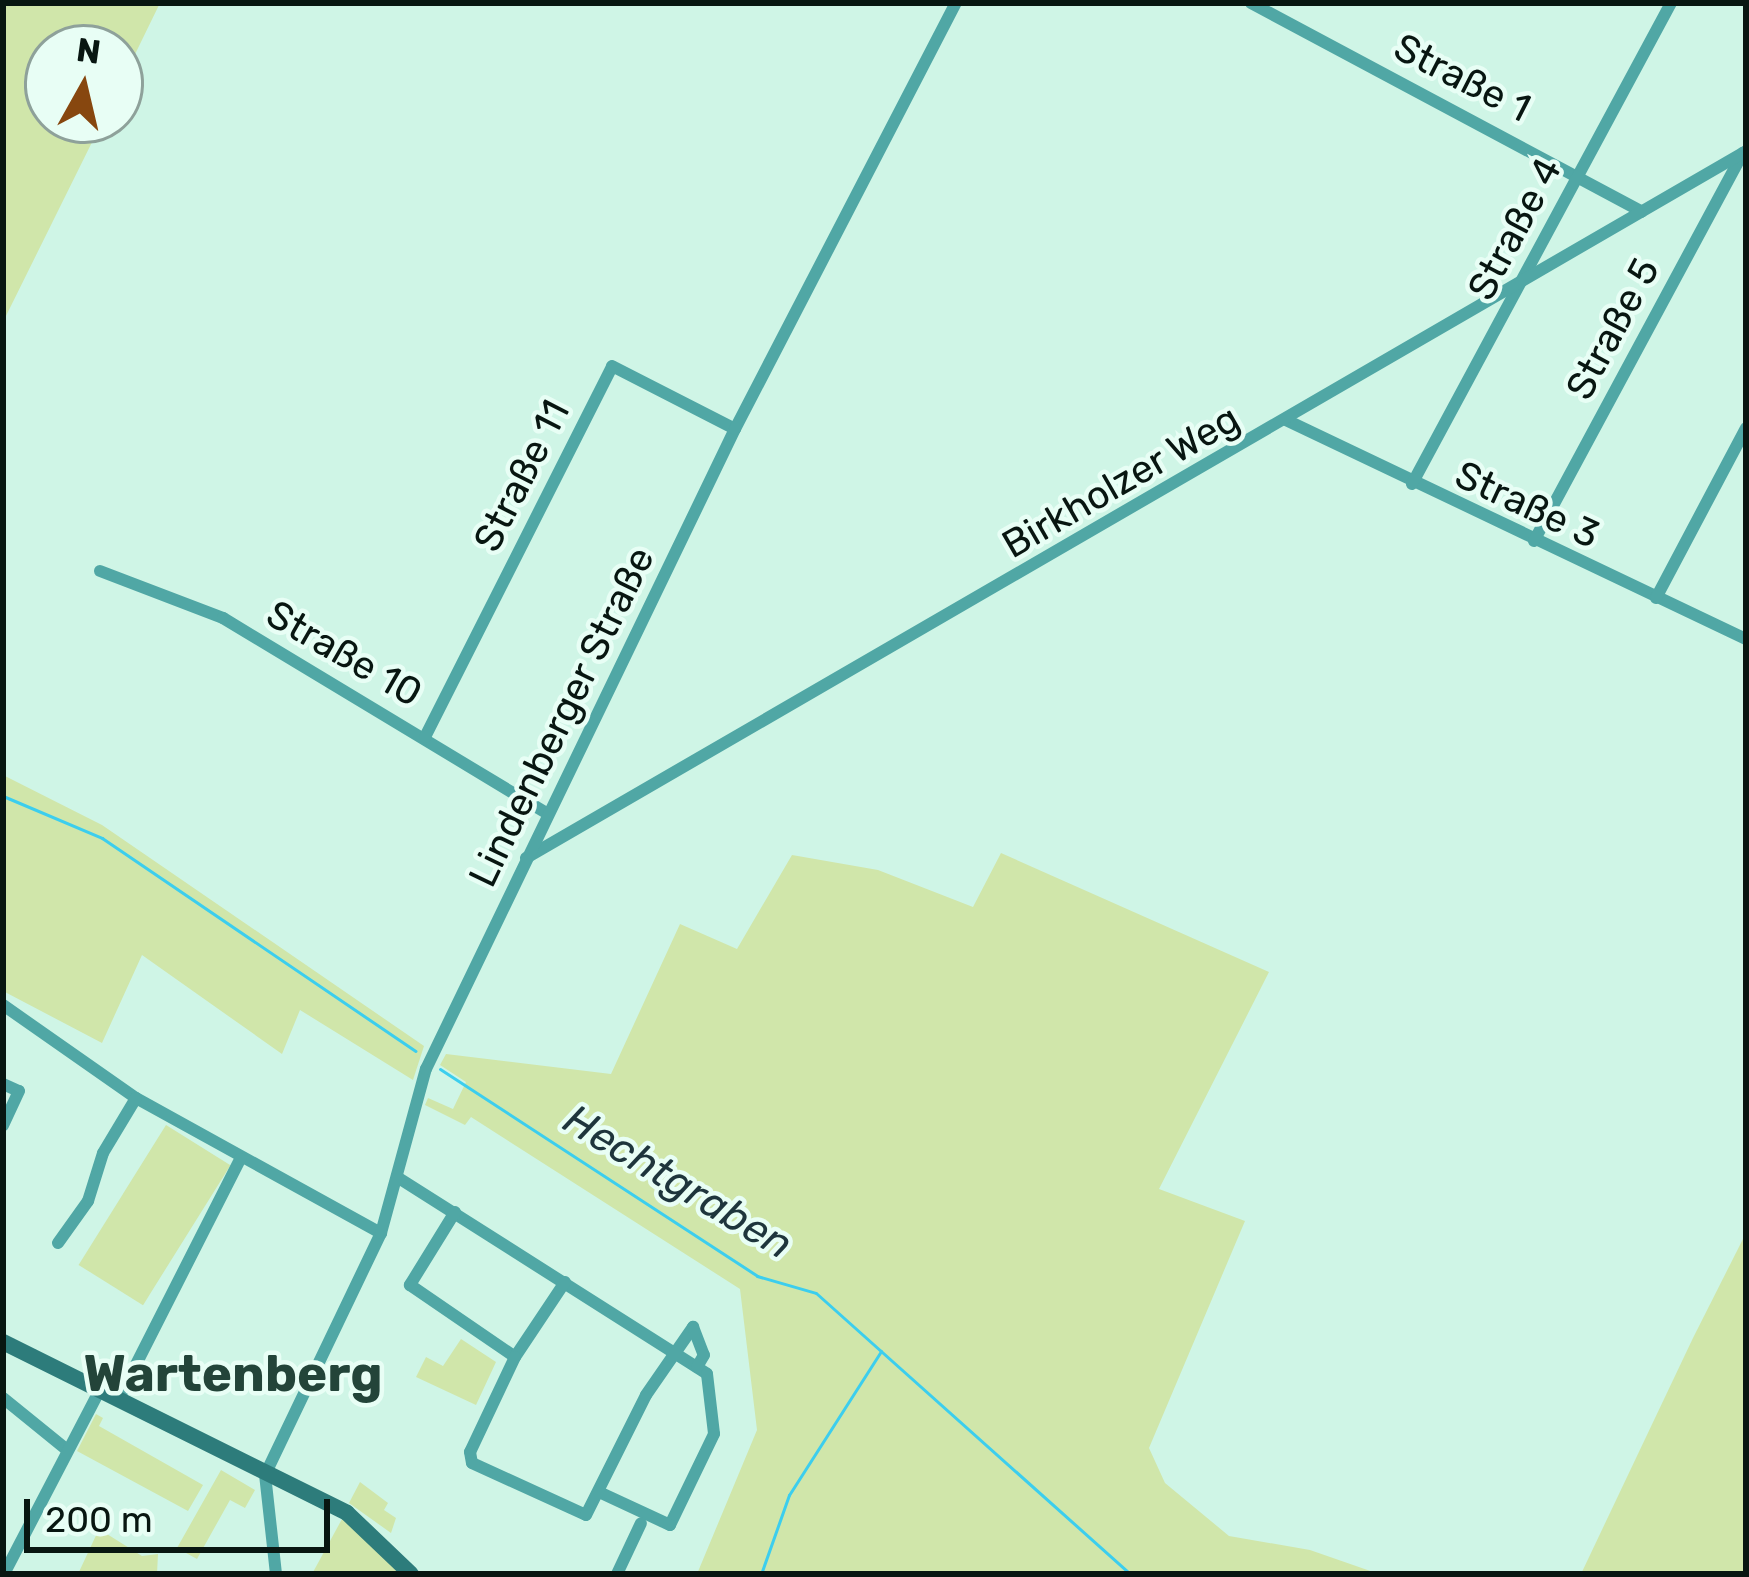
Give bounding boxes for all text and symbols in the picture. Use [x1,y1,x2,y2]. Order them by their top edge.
north arrow [24,24,144,144]
street label: Straße 1 [1386,24,1538,132]
text: N [74,30,103,72]
street label: Straße 4 [1458,150,1572,308]
street label: Straße 5 [1556,250,1670,408]
street label: Straße 11 [464,393,580,559]
street label: Birkholzer Weg [994,395,1248,569]
street label: Straße 3 [1448,451,1606,559]
street label: Lindenberger Straße [459,539,665,895]
street label: Straße 10 [258,591,430,717]
water label: Hechtgraben [555,1094,801,1270]
district label: Wartenberg [83,1343,383,1405]
scale bar [30,1475,336,1549]
text: 200 m [45,1498,153,1541]

